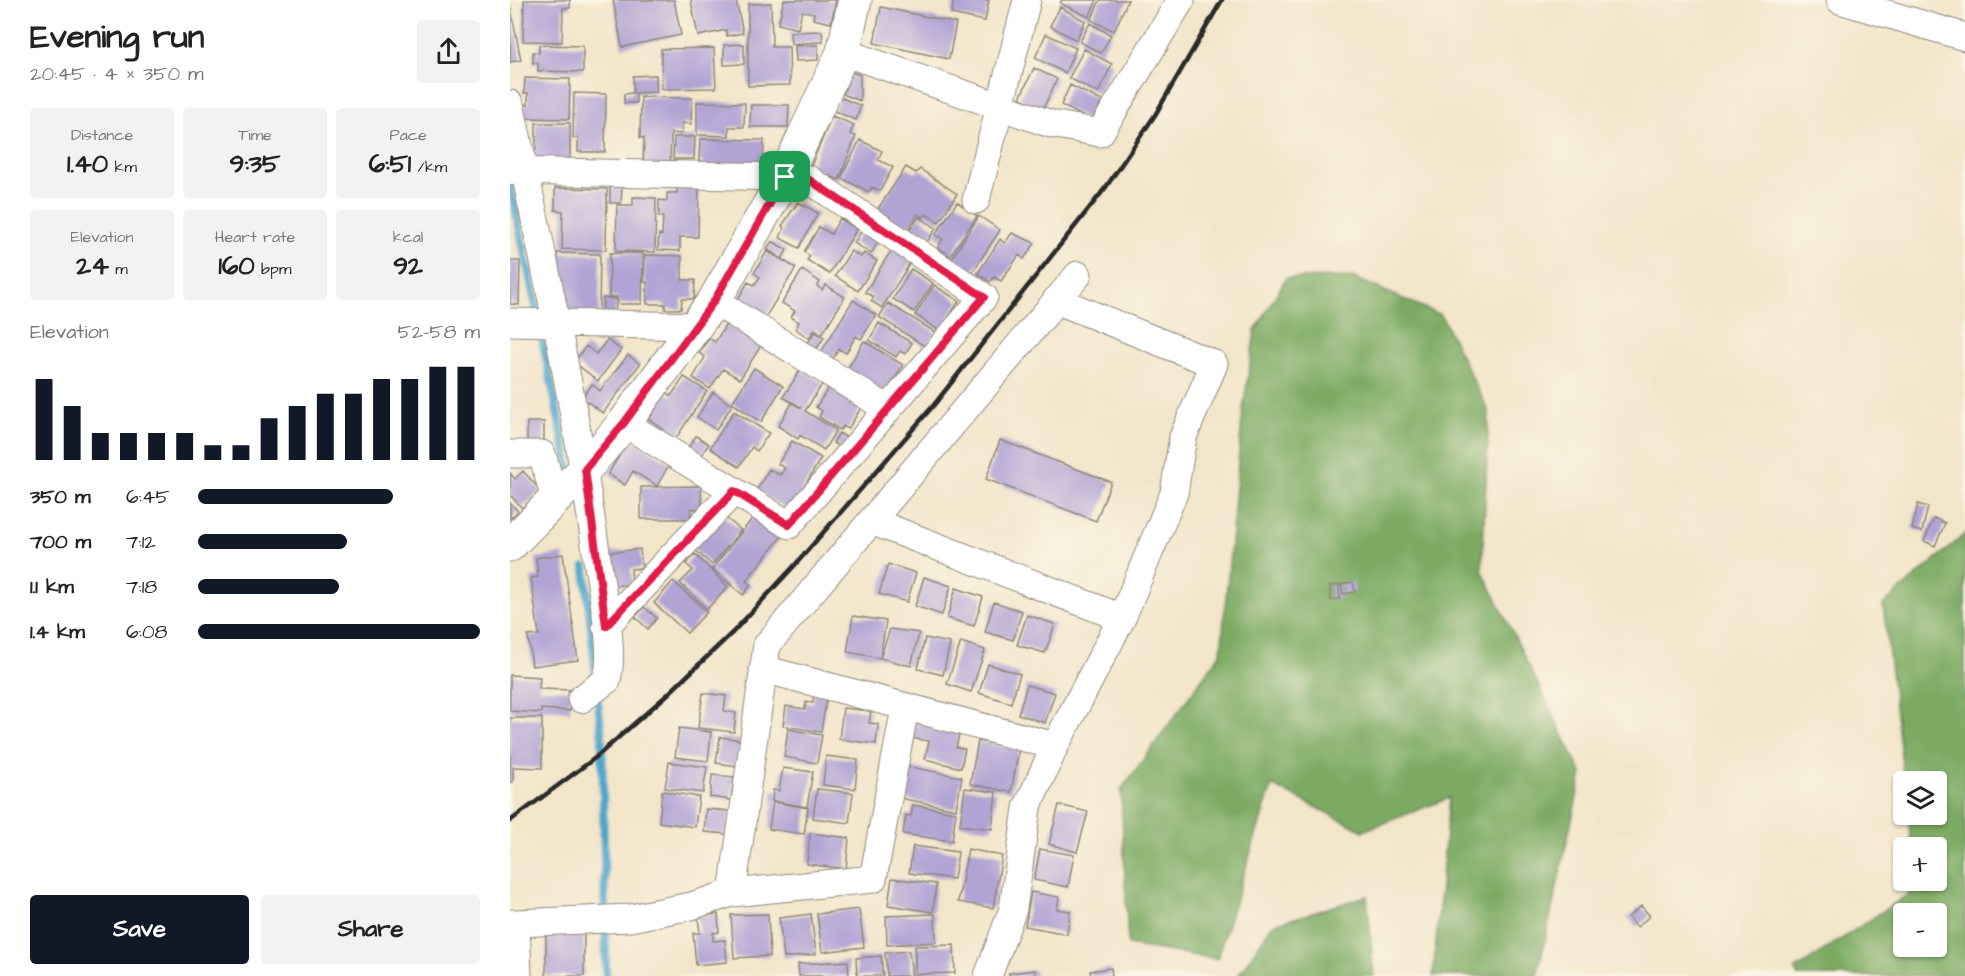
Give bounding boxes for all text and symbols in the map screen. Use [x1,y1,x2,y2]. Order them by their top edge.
text: Evening run [30,14,204,60]
button: share [417,20,480,83]
text: 20:45 · 4 × 350 m [30,60,204,88]
text: Distance [71,124,133,146]
text: Time [238,124,272,146]
text: Pace [389,124,427,146]
text: 1.40 [67,146,108,182]
text: 9:35 [230,146,280,182]
text: 6:51 [369,146,411,182]
pin [759,151,810,202]
text: km [108,156,137,178]
text: /km [411,156,447,178]
icon: arrive [768,160,801,193]
text: Elevation [71,226,133,248]
text: Heart rate [215,226,295,248]
text: kcal [393,226,423,248]
text: 24 [76,248,109,284]
text: 160 [219,248,255,284]
text: 92 [393,248,423,284]
text: m [109,258,128,280]
text: bpm [255,258,291,280]
text: Elevation [30,318,109,346]
text: 52–58 m [397,318,480,346]
text: 350 m [30,483,91,511]
text: 6:45 [126,483,170,511]
text: 700 m [30,528,91,556]
text: 7:12 [126,528,156,556]
text: 1.1 km [30,573,74,601]
text: 7:18 [126,573,157,601]
text: 1.4 km [30,618,85,646]
text: 6:08 [126,618,167,646]
map controls [1893,771,1947,957]
button: layers [1893,771,1947,825]
button: + [1893,837,1947,891]
button: Save [30,895,249,964]
button: Share [261,895,480,964]
button: − [1893,903,1947,957]

